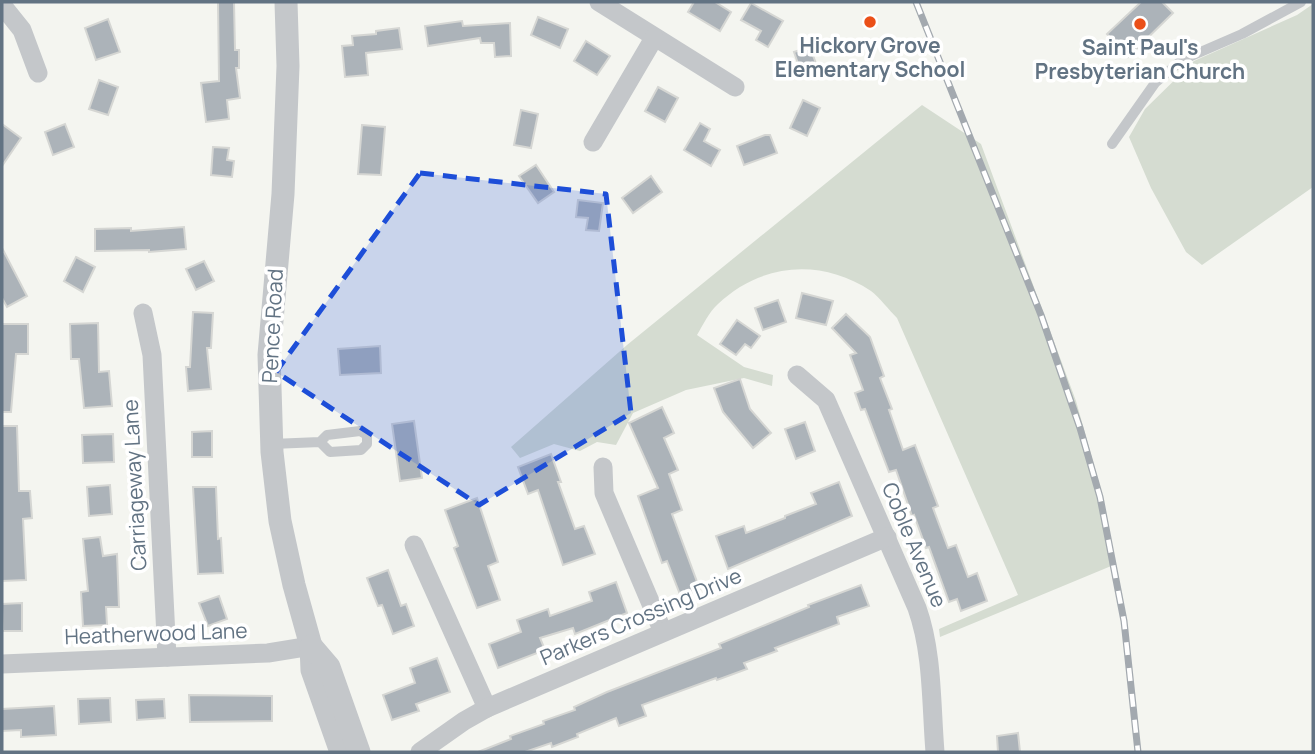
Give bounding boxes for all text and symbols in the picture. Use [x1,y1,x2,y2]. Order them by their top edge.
marker: Hickory Grove Elementary School [862,14,878,30]
marker: Saint Paul's Presbyterian Church [1132,16,1148,32]
place label: Hickory Grove Elementary School [775,31,965,83]
place label: Saint Paul's Presbyterian Church [1035,33,1245,85]
street label: Pence Road [255,268,289,384]
street label: Carriageway Lane [116,399,152,571]
street label: Coble Avenue [876,478,954,611]
street label: Parkers Crossing Drive [536,561,746,671]
street label: Heatherwood Lane [64,616,248,650]

